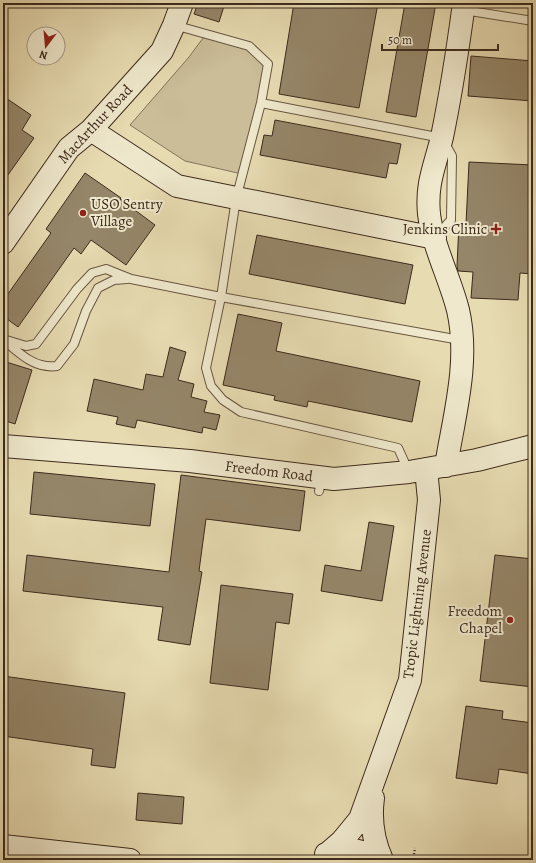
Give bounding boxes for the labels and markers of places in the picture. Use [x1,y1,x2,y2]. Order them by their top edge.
place label: USO Sentry Village [90,194,163,231]
marker: USO Sentry Village [78,208,88,218]
place label: Jenkins Clinic [403,219,487,239]
marker: Jenkins Clinic [490,223,502,235]
place label: Freedom Chapel [448,601,503,638]
marker: Freedom Chapel [505,615,515,625]

